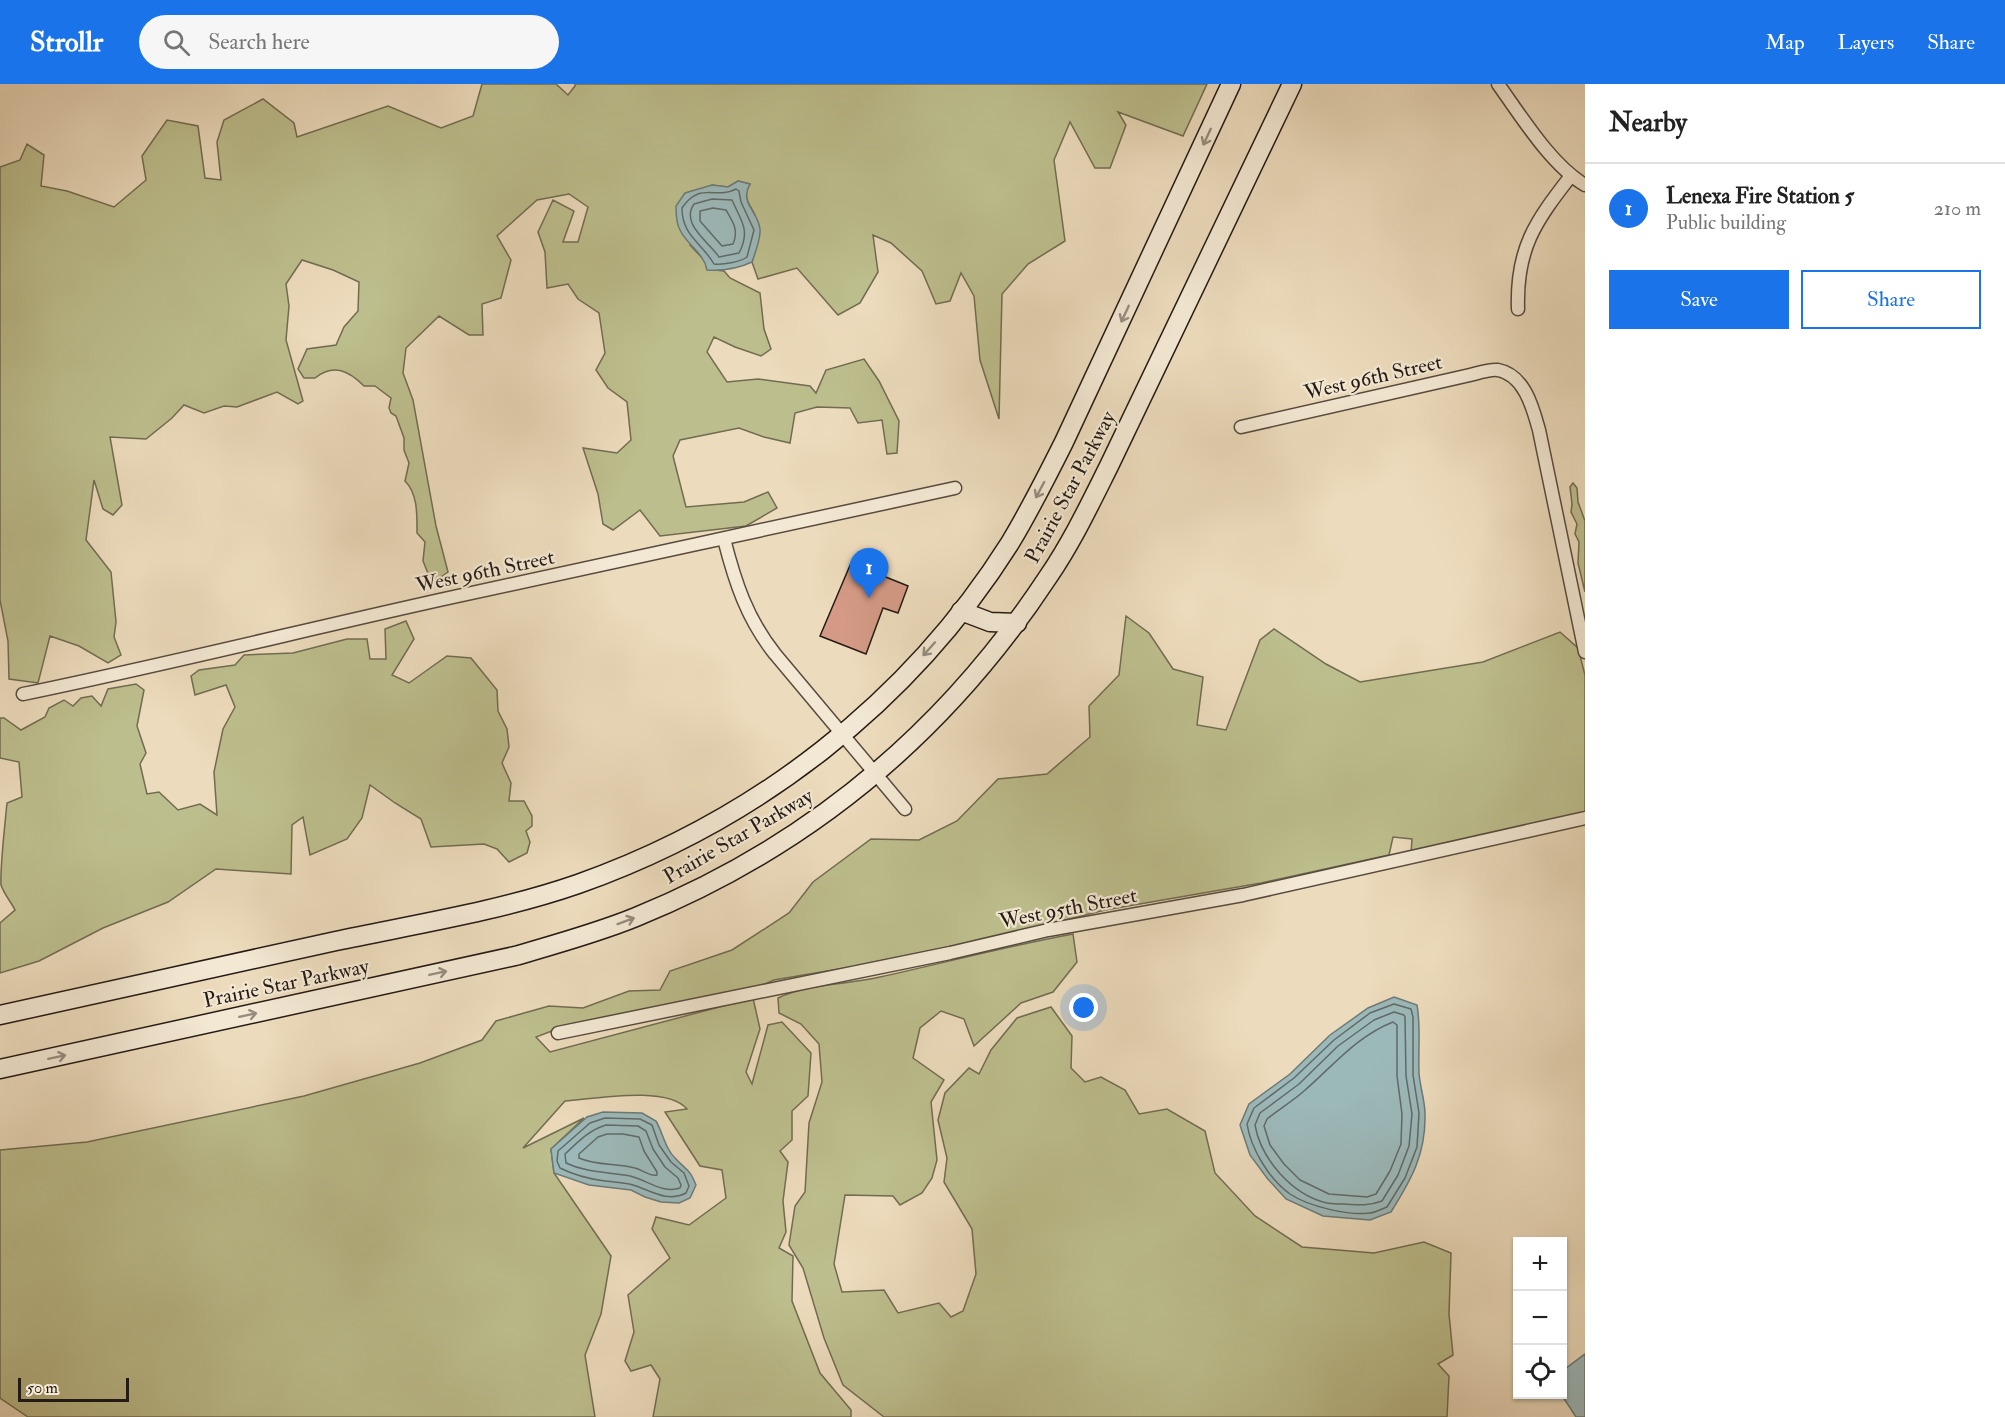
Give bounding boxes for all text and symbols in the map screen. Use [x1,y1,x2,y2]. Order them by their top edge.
search box [139,15,559,69]
text: Strollr [30,25,103,60]
icon: search [160,26,193,59]
text: Search here [208,28,310,56]
text: Map [1765,29,1805,56]
text: Layers [1838,29,1894,56]
text: Share [1927,29,1975,56]
text: Nearby [1609,107,1687,139]
one-way arrow [1200,128,1212,146]
text: Lenexa Fire Station 5 [1666,182,1854,210]
text: 1 [1625,196,1632,221]
text: 210 m [1934,196,1981,221]
text: Public building [1666,210,1786,235]
button: Save [1609,270,1789,329]
button: Share [1801,270,1981,329]
one-way arrow [1118,305,1130,323]
street label: West 96th Street [1300,348,1445,407]
street label: Prairie Star Parkway [1019,406,1122,568]
one-way arrow [1034,481,1046,499]
street label: West 96th Street [412,544,557,600]
pin: 1 [850,548,888,598]
one-way arrow [922,642,936,657]
street label: Prairie Star Parkway [658,782,819,890]
street label: West 95th Street [996,882,1139,935]
one-way arrow [616,914,635,925]
street label: Prairie Star Parkway [201,953,372,1014]
one-way arrow [428,966,447,978]
your location [1069,993,1098,1022]
one-way arrow [238,1008,257,1020]
one-way arrow [47,1050,66,1062]
map controls [1513,1237,1567,1399]
button: + [1513,1237,1567,1291]
button: − [1513,1291,1567,1345]
button: locate [1513,1345,1567,1399]
scale bar [18,1375,129,1402]
text: 50 m [27,1378,58,1398]

